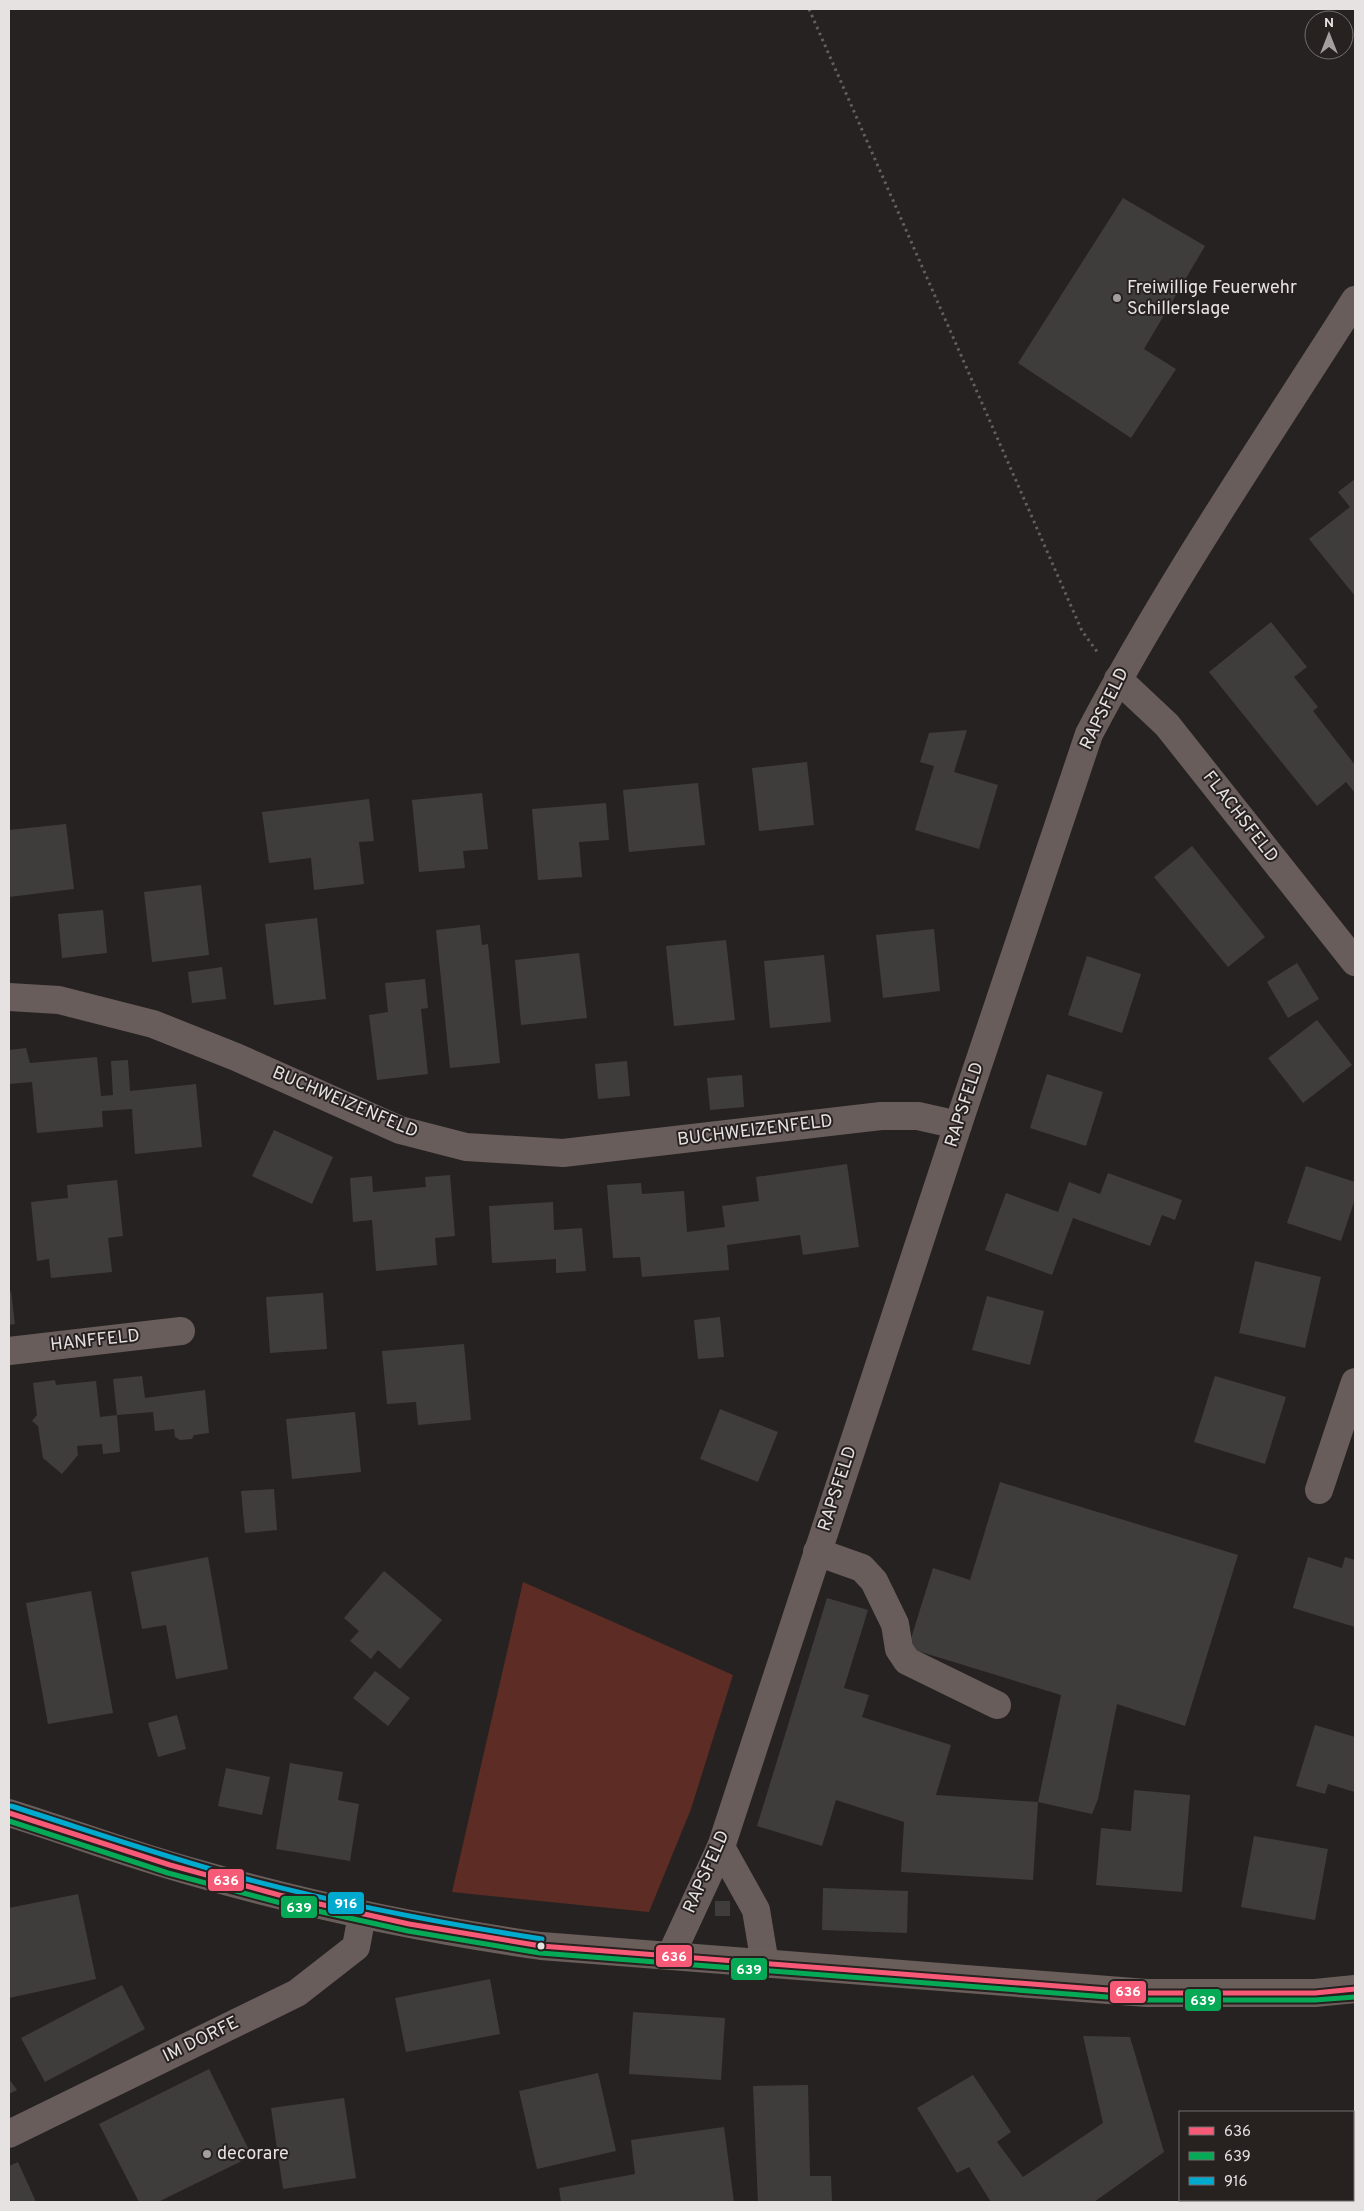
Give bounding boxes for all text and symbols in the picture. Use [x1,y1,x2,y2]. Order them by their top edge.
north arrow [1304,10,1354,60]
text: N [1324,15,1334,32]
place label: Freiwillige Feuerwehr Schillerslage [1127,277,1297,321]
marker: Freiwillige Feuerwehr Schillerslage [1111,292,1123,304]
street label: RAPSFELD [1075,664,1135,754]
street label: FLACHSFELD [1197,767,1283,867]
street label: RAPSFELD [940,1059,990,1151]
street label: BUCHWEIZENFELD [269,1062,421,1144]
street label: BUCHWEIZENFELD [676,1110,834,1152]
street label: HANFFELD [49,1325,141,1357]
street label: RAPSFELD [813,1443,863,1535]
street label: RAPSFELD [679,1827,735,1917]
line badge: 636 [207,1868,245,1892]
text: 636 [213,1873,239,1890]
line badge: 916 [327,1891,365,1915]
line badge: 639 [280,1895,318,1919]
text: 916 [335,1896,357,1913]
text: 639 [286,1900,312,1917]
unlabelled marker [536,1941,546,1951]
line badge: 636 [655,1944,693,1968]
text: 636 [661,1949,687,1966]
line badge: 639 [730,1957,768,1981]
text: 639 [736,1962,762,1979]
line badge: 636 [1109,1980,1147,2004]
text: 636 [1115,1984,1141,2001]
line badge: 639 [1184,1988,1222,2012]
text: 639 [1190,1993,1216,2010]
street label: IM DORFE [159,2012,243,2068]
legend [1179,2111,1354,2201]
text: 636 [1224,2123,1251,2142]
place label: decorare [217,2143,289,2166]
marker: decorare [201,2148,213,2160]
text: 639 [1224,2148,1251,2167]
text: 916 [1224,2173,1248,2192]

